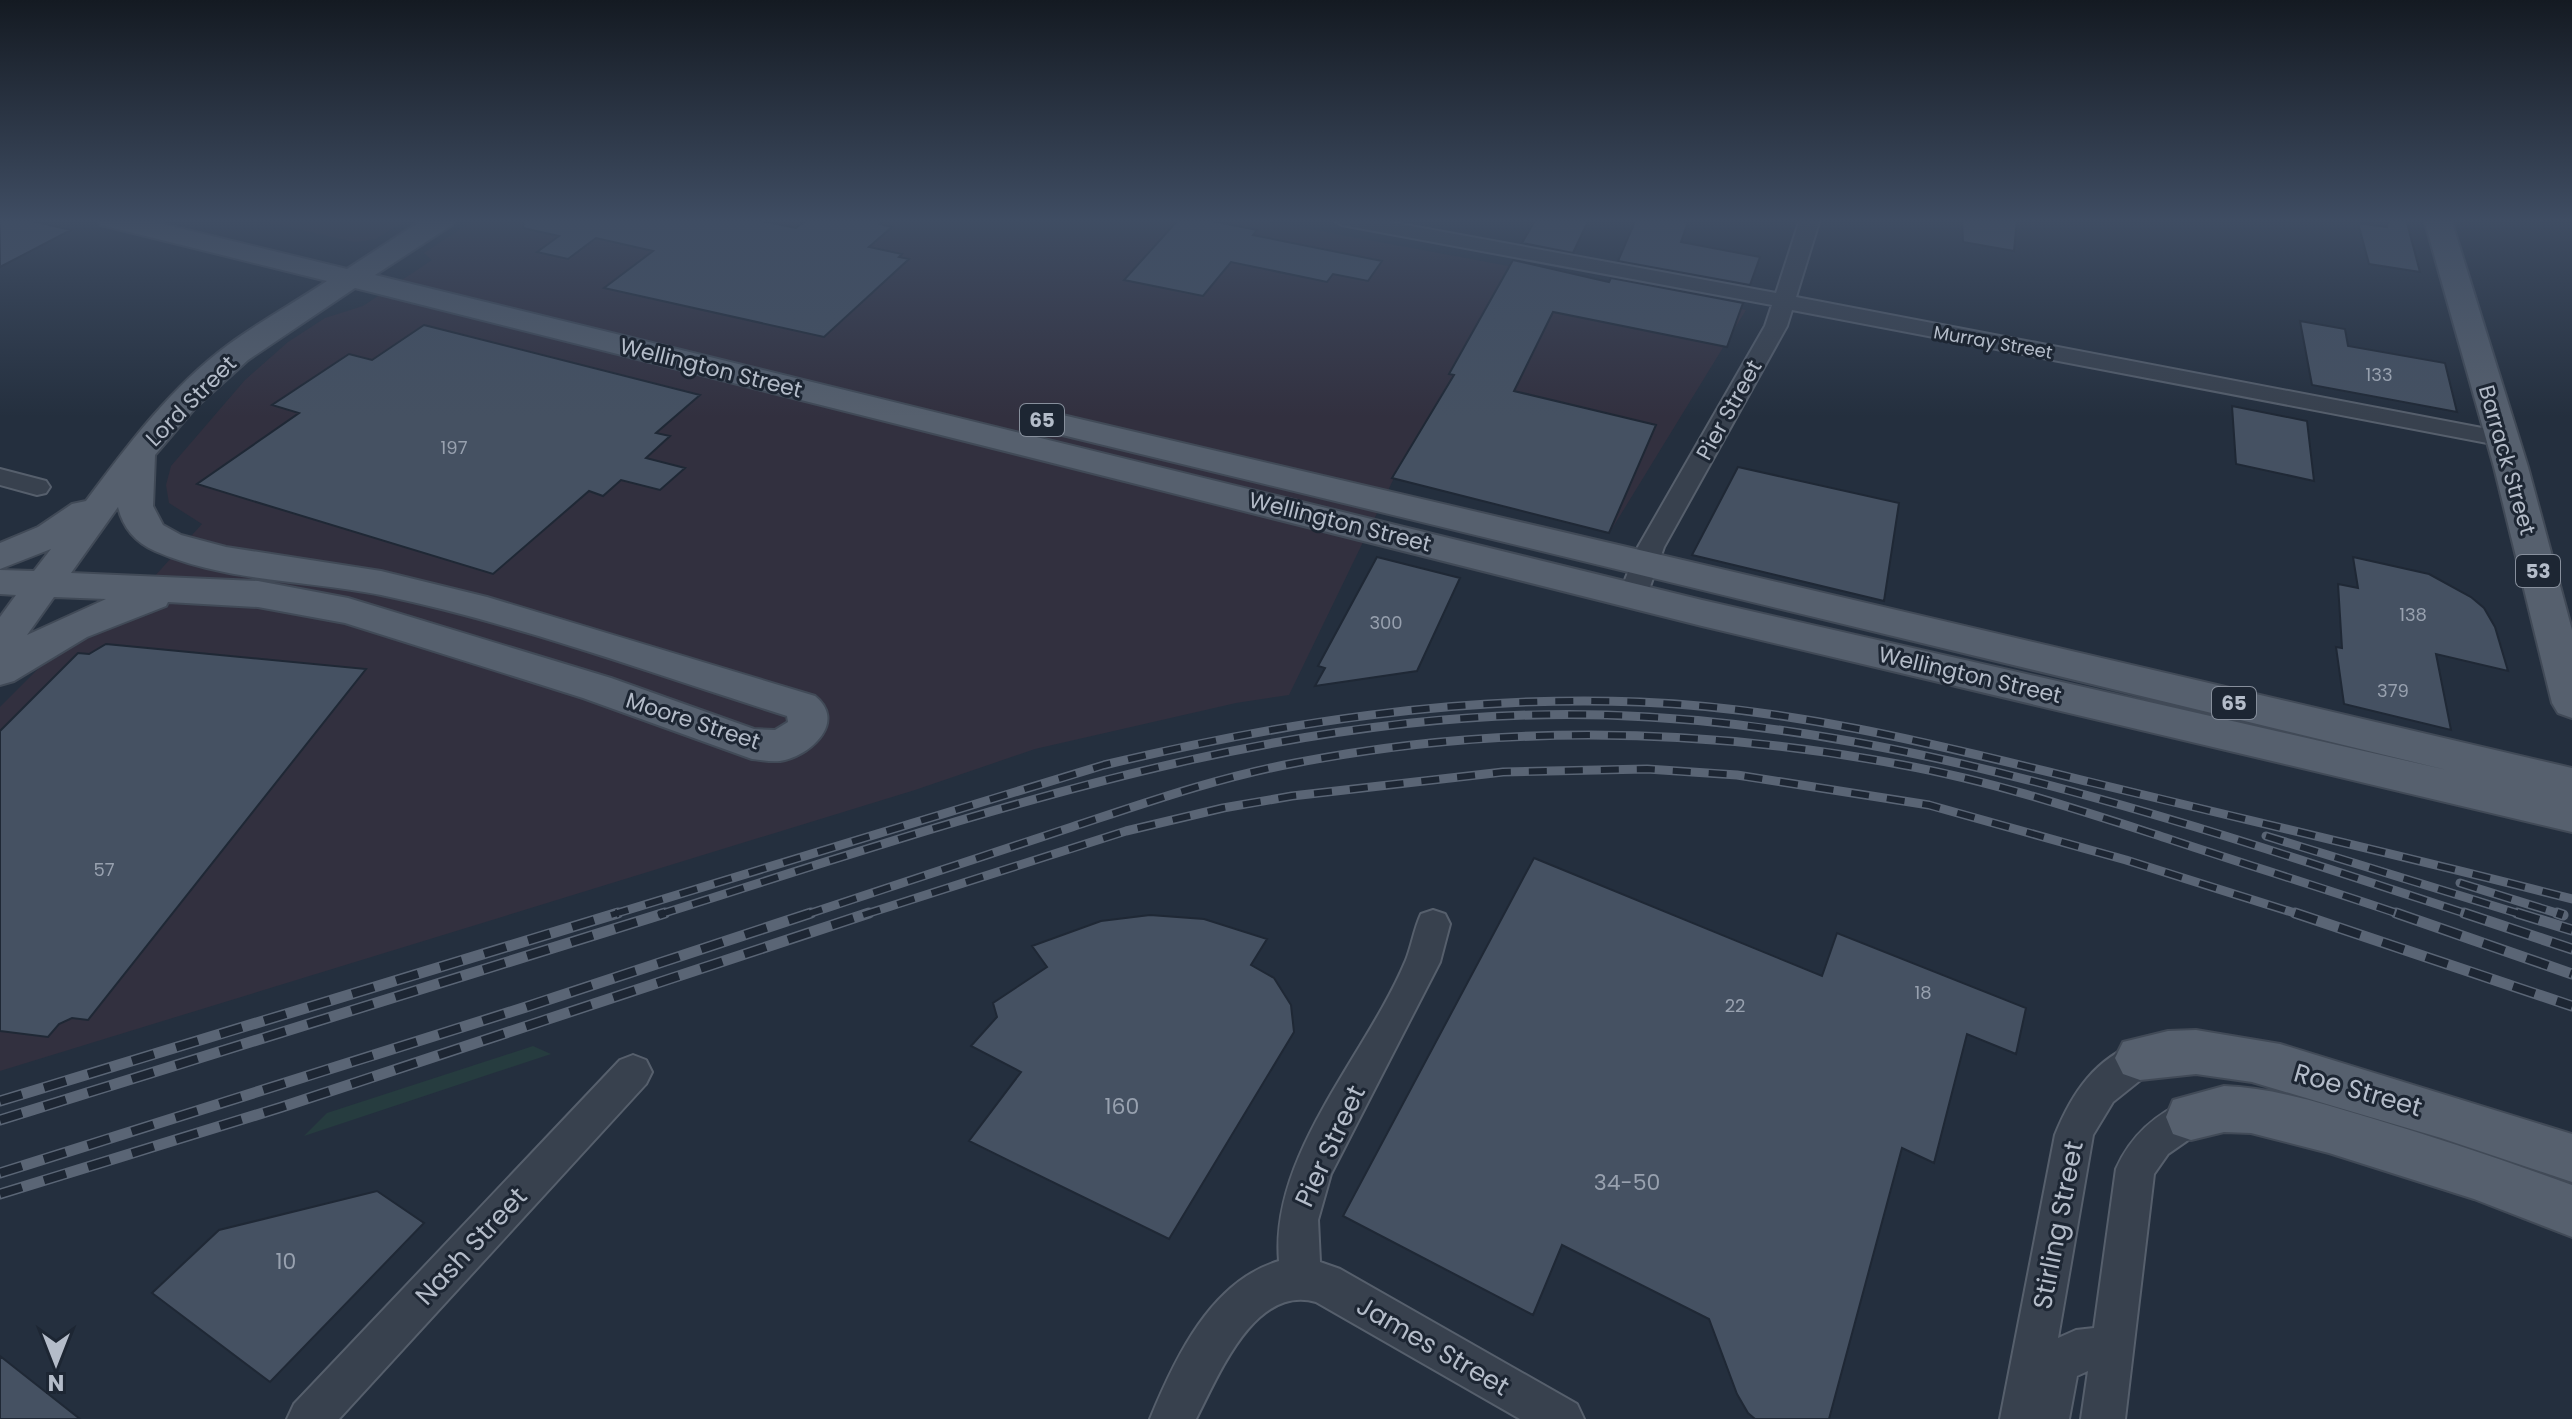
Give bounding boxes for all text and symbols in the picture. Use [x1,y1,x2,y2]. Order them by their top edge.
street label: Murray Street [1932,319,2054,365]
street label: Wellington Street [617,330,805,406]
street label: Lord Street [139,349,243,453]
street label: Pier Street [1689,354,1769,466]
house number: 133 [2366,362,2392,387]
street label: Barrack Street [2471,381,2543,539]
road number: 65 [1020,404,1064,436]
house number: 197 [441,435,468,460]
street label: Wellington Street [1246,484,1434,560]
road number: 53 [2516,555,2560,587]
house number: 138 [2399,602,2427,627]
house number: 300 [1369,610,1403,635]
street label: Wellington Street [1876,639,2064,711]
house number: 379 [2377,678,2409,703]
street label: Moore Street [622,685,764,757]
road number: 65 [2212,687,2256,719]
house number: 57 [93,857,115,882]
house number: 18 [1914,980,1932,1005]
house number: 22 [1725,993,1745,1018]
street label: Roe Street [2290,1055,2426,1125]
street label: Pier Street [1286,1079,1374,1213]
house number: 160 [1105,1091,1139,1122]
street label: Stirling Street [2024,1138,2092,1312]
house number: 34-50 [1594,1167,1660,1198]
street label: Nash Street [407,1179,535,1313]
house number: 10 [276,1246,296,1277]
street label: James Street [1350,1288,1516,1404]
north arrow [16,1323,96,1403]
text: N [48,1367,64,1398]

